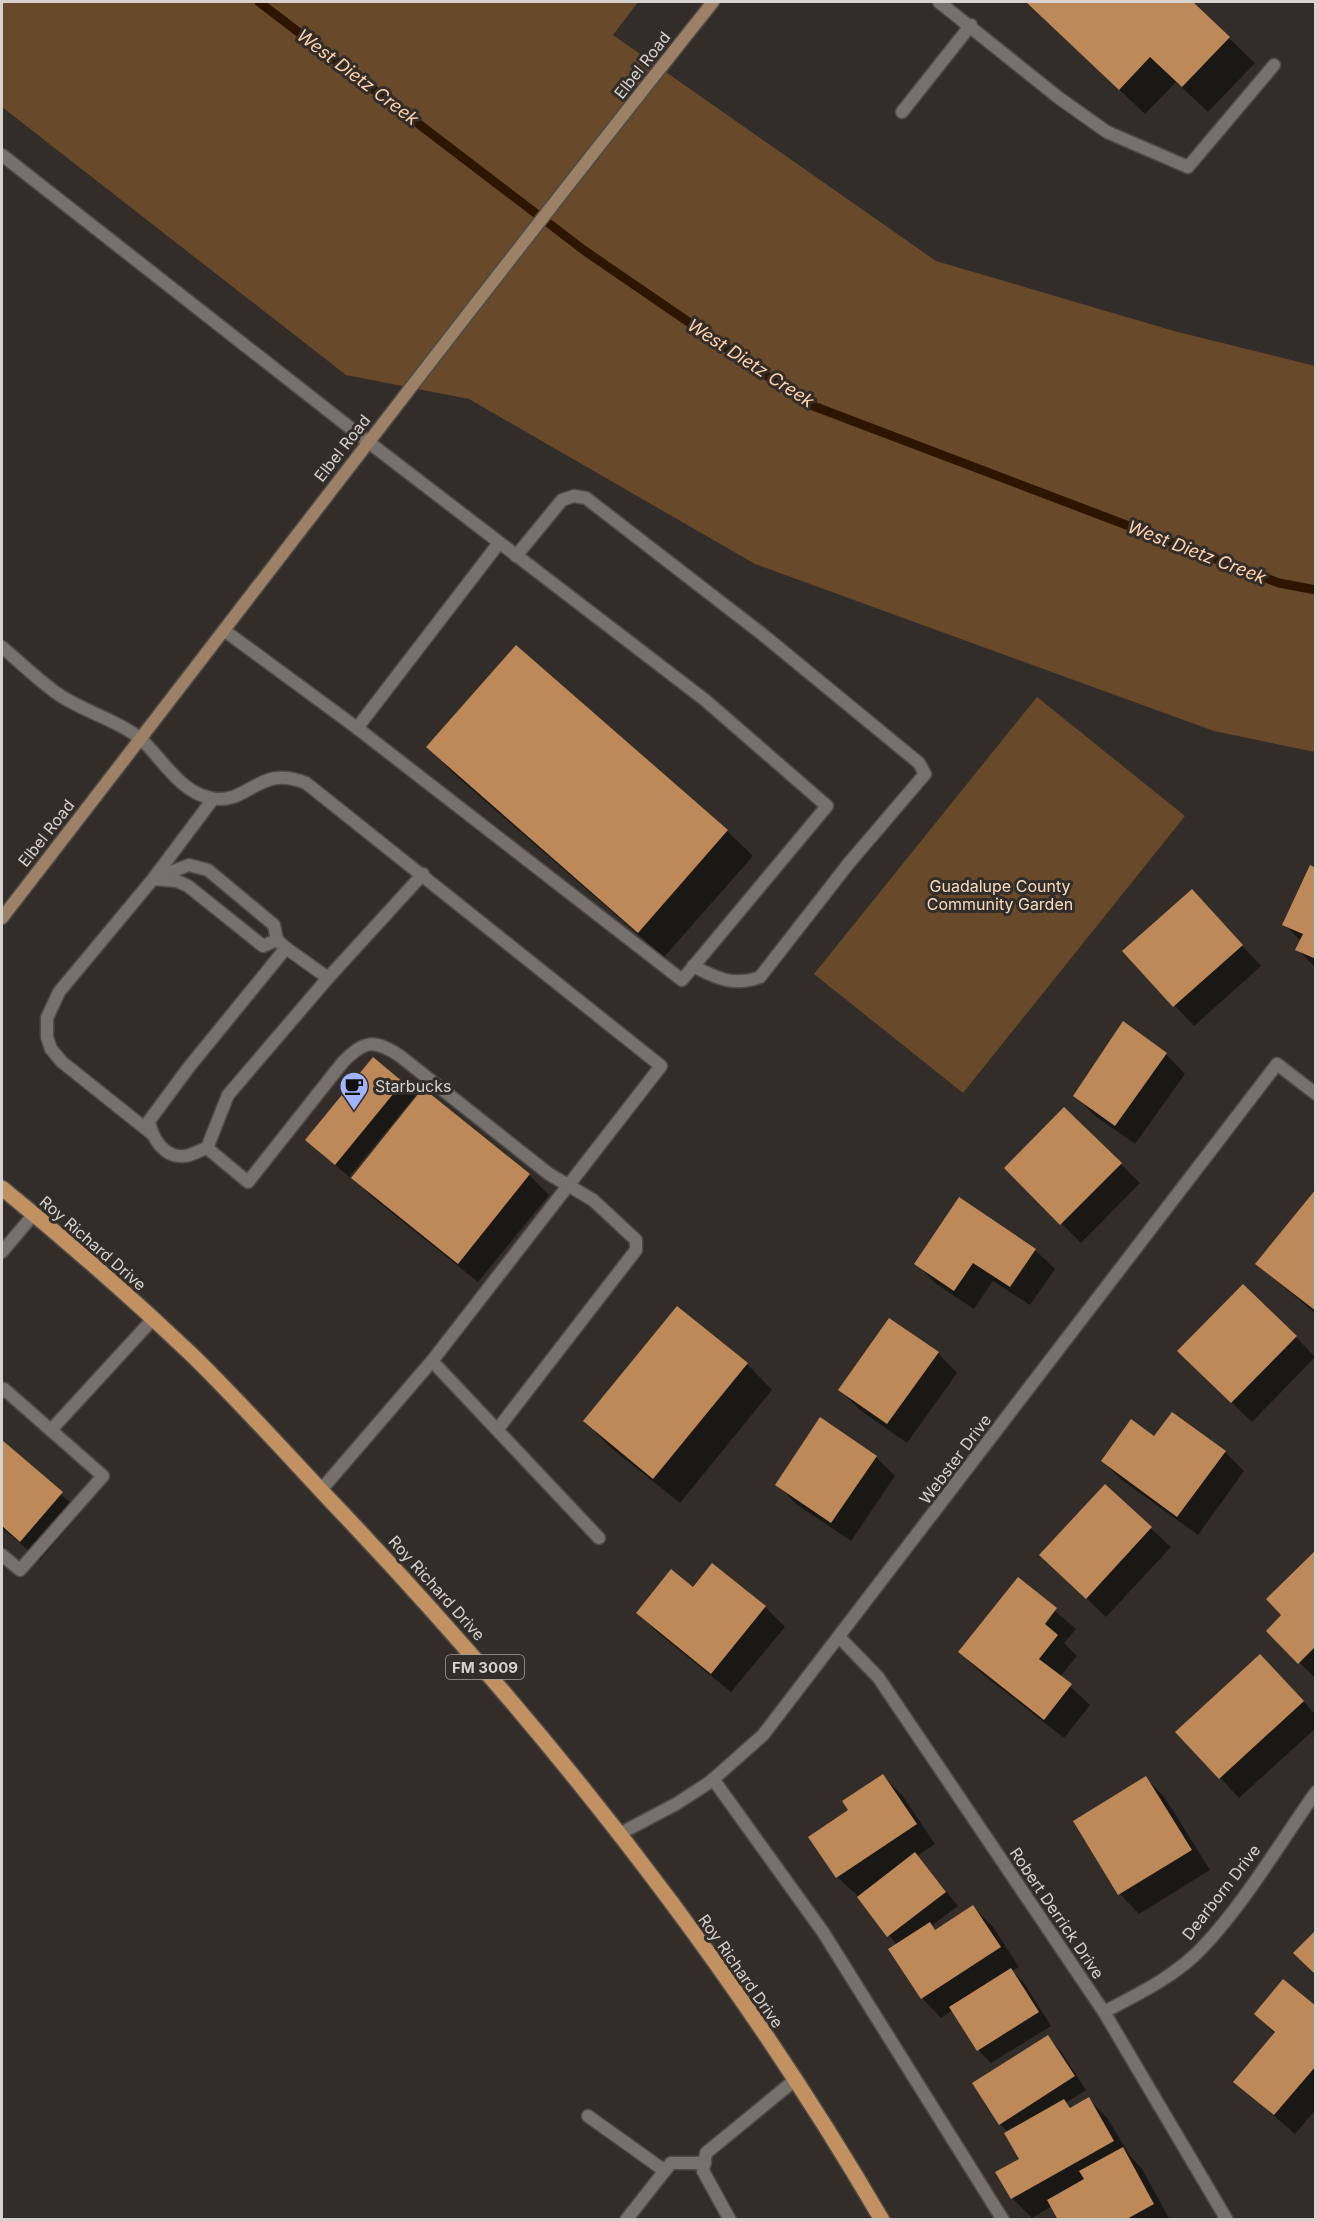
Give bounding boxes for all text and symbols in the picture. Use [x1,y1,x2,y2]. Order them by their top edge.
water label: West Dietz Creek [293,25,424,130]
street label: Elbel Road [610,27,674,103]
water label: West Dietz Creek [684,314,819,412]
street label: Elbel Road [310,410,374,486]
water label: West Dietz Creek [1125,516,1270,588]
street label: Elbel Road [14,795,78,871]
park label: Guadalupe County Community Garden [927,876,1073,914]
cafe icon: Starbucks [338,1070,370,1112]
place label: Starbucks [375,1076,451,1096]
street label: Roy Richard Drive [36,1191,150,1295]
street label: Webster Drive [915,1410,995,1508]
street label: Roy Richard Drive [385,1531,489,1645]
road number: FM 3009 [446,1655,524,1679]
street label: Dearborn Drive [1178,1840,1264,1944]
street label: Robert Derrick Drive [1006,1843,1108,1983]
street label: Roy Richard Drive [694,1910,788,2032]

